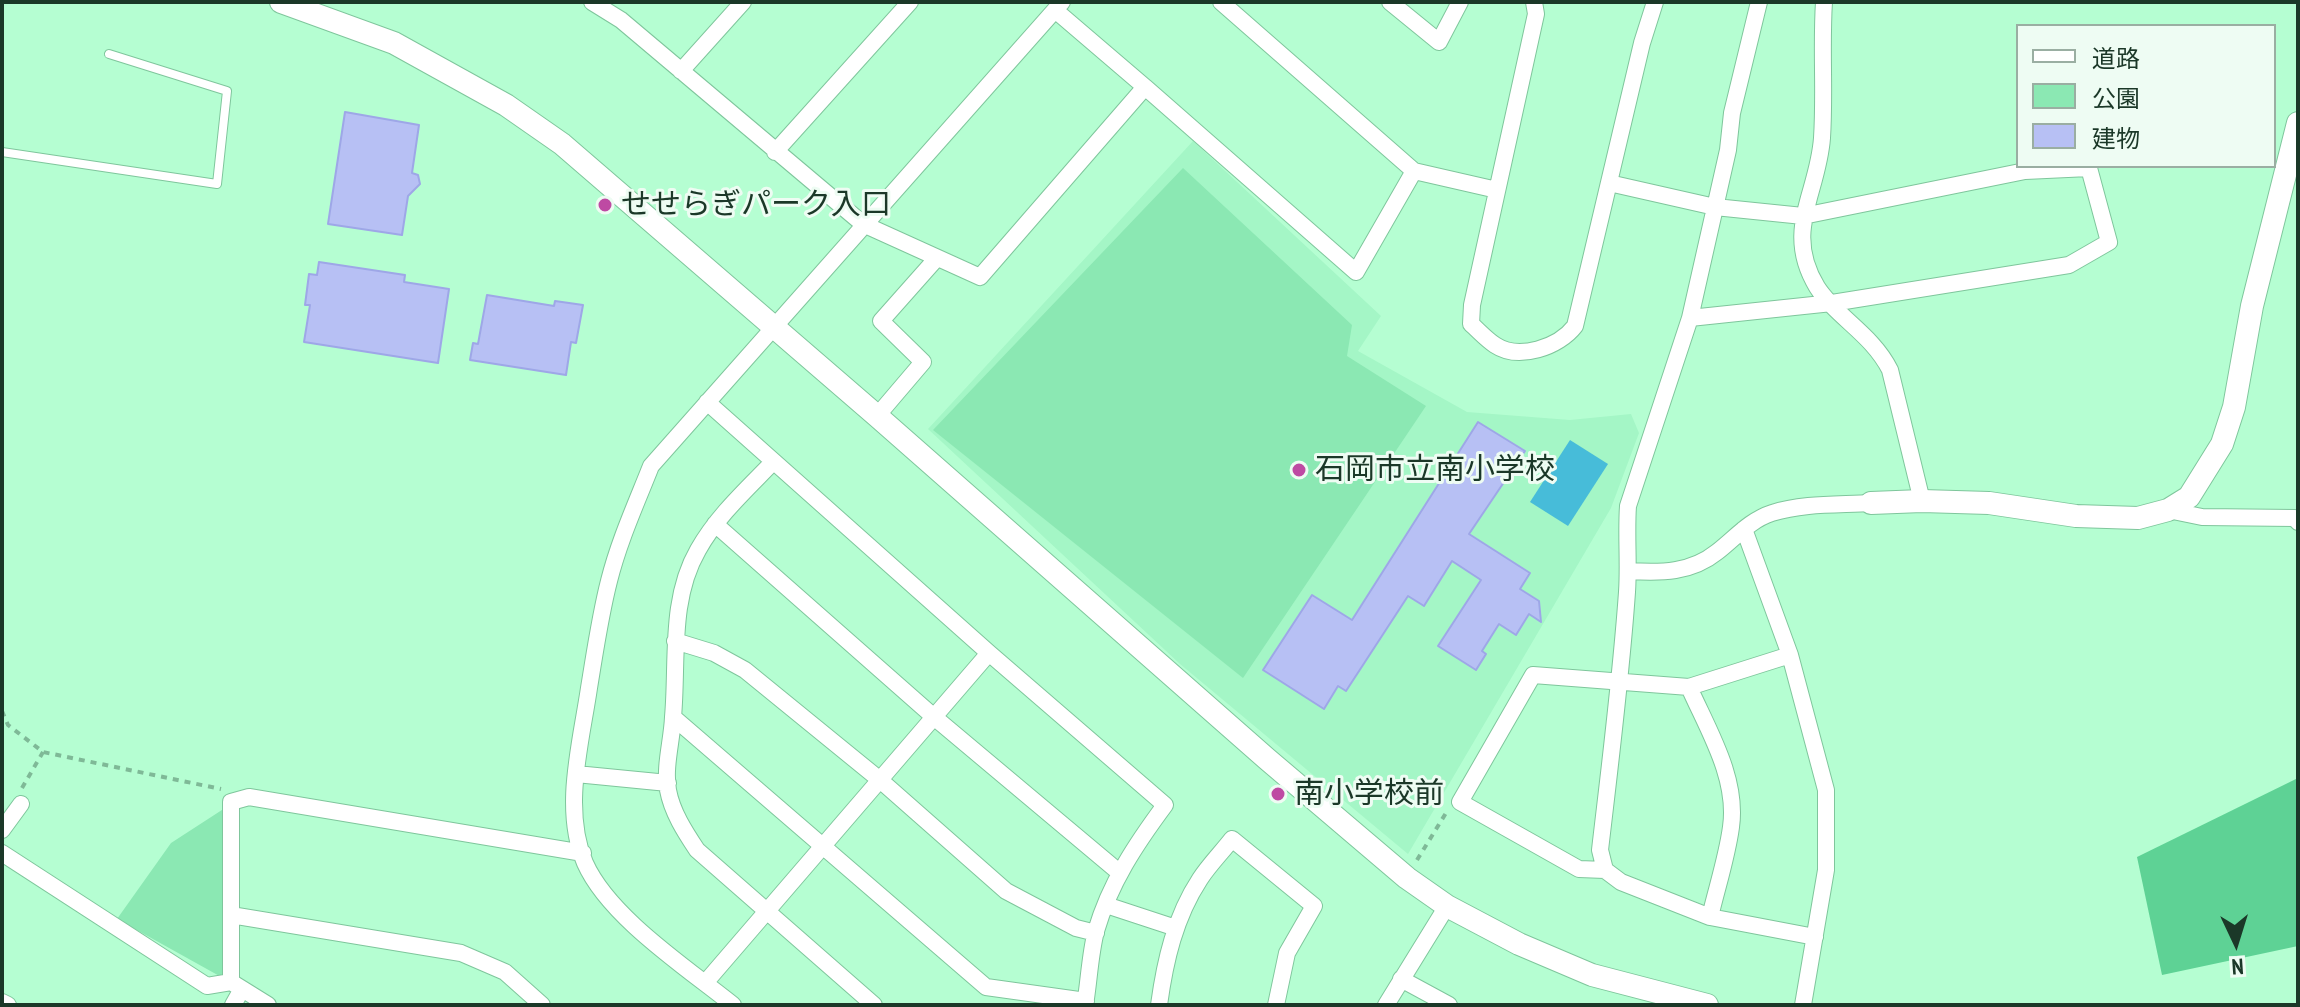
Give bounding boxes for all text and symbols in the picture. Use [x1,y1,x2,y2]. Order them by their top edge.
legend [2016,24,2276,168]
text: 道路 [2092,43,2140,74]
text: 公園 [2092,83,2140,114]
text: 建物 [2092,123,2140,154]
place label: せせらぎパーク入口 [621,187,891,223]
marker: せせらぎパーク入口 [596,196,614,214]
place label: 石岡市立南小学校 [1315,452,1555,488]
marker: 石岡市立南小学校 [1290,461,1308,479]
place label: 南小学校前 [1294,776,1444,812]
marker: 南小学校前 [1269,785,1287,803]
north arrow [2196,903,2276,983]
text: N [2231,953,2245,981]

